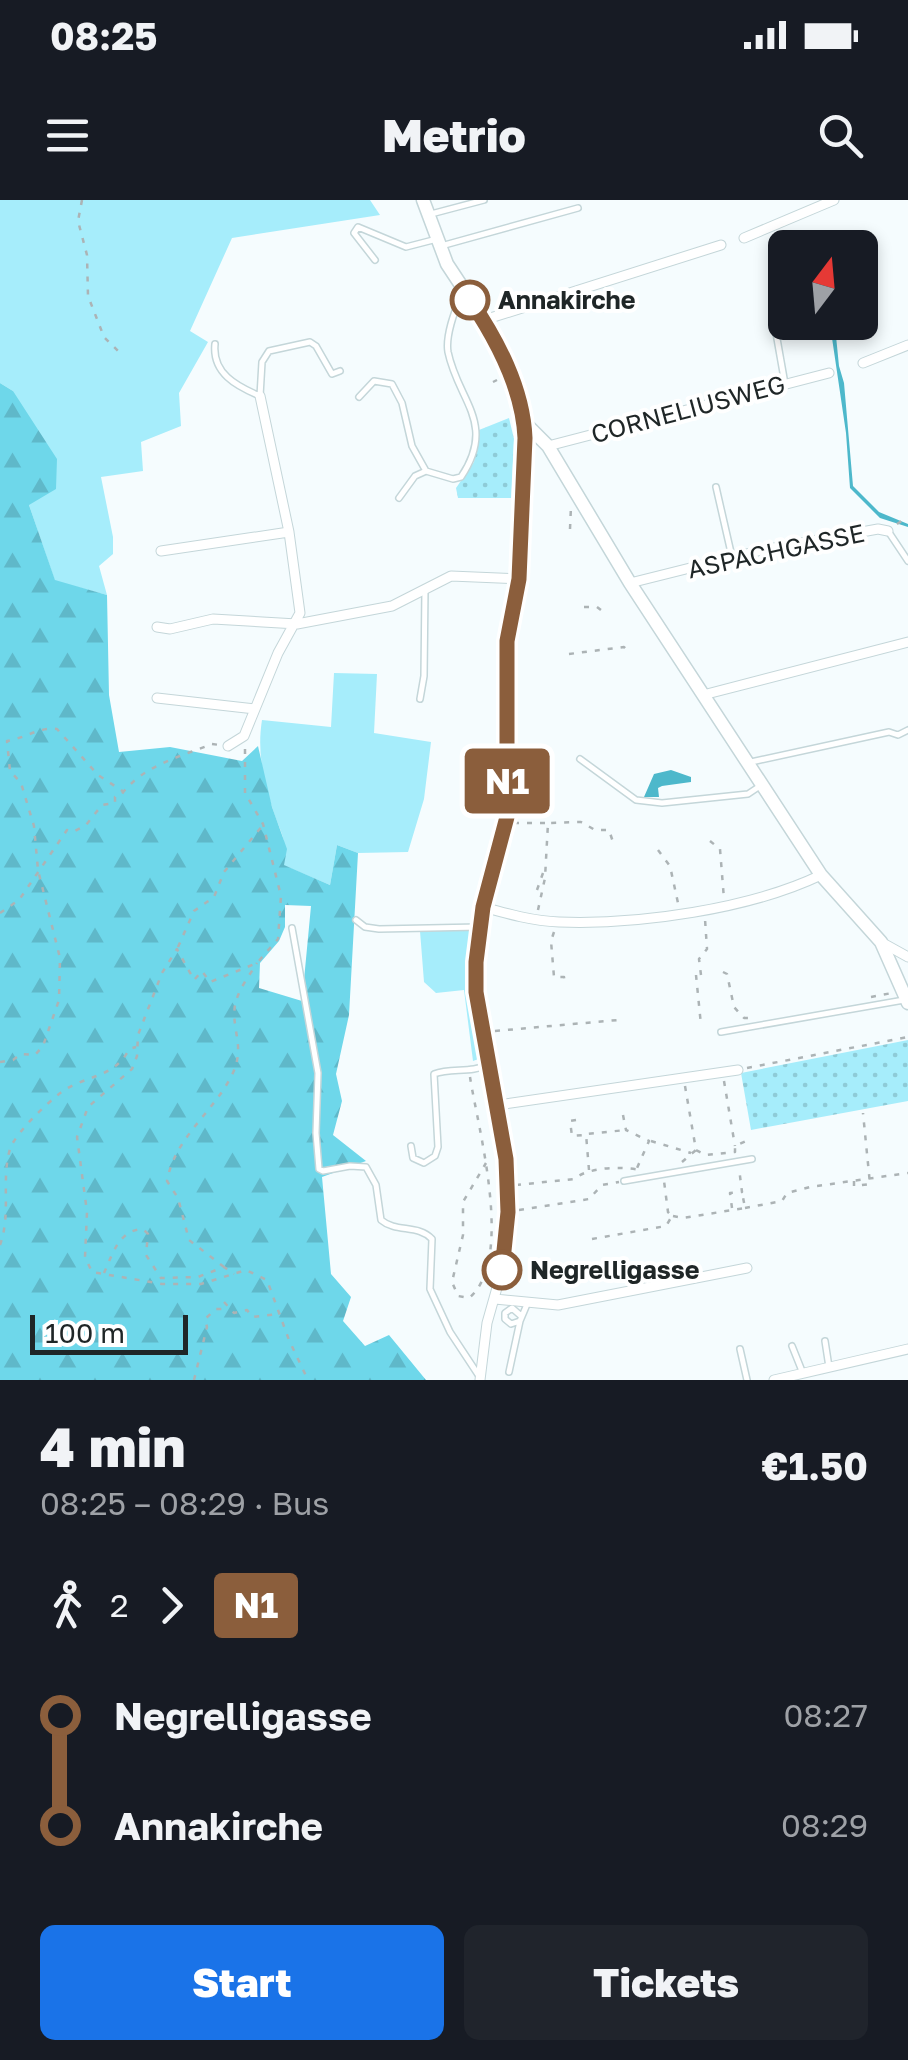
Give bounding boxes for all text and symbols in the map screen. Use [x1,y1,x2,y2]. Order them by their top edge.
text: 08:25 [50,13,158,58]
icon: menu [40,108,95,163]
text: Metrio [382,108,526,162]
icon: search [813,108,868,163]
north arrow [768,230,878,340]
map controls [768,230,878,340]
marker: Annakirche [451,281,489,319]
place label: Annakirche [498,284,635,315]
street label: CORNELIUSWEG [587,368,788,449]
street label: ASPACHGASSE [685,517,867,584]
line badge: N1 [462,748,552,814]
text: N1 [485,760,529,802]
marker: Negrelligasse [483,1251,521,1289]
place label: Negrelligasse [530,1254,699,1285]
scale bar [30,1310,188,1354]
text: 100 m [45,1316,125,1349]
text: 4 min [40,1413,186,1479]
text: €1.50 [762,1443,868,1488]
text: 08:25 – 08:29 · Bus [40,1484,329,1522]
icon: walk [40,1578,95,1633]
icon: forward [144,1578,199,1633]
text: N1 [234,1584,278,1626]
text: 2 [110,1586,129,1624]
text: Negrelligasse [114,1693,372,1738]
text: 08:27 [784,1696,868,1734]
text: Annakirche [114,1803,323,1848]
text: 08:29 [781,1806,868,1844]
button: Start [40,1925,444,2040]
button: Tickets [464,1925,868,2040]

